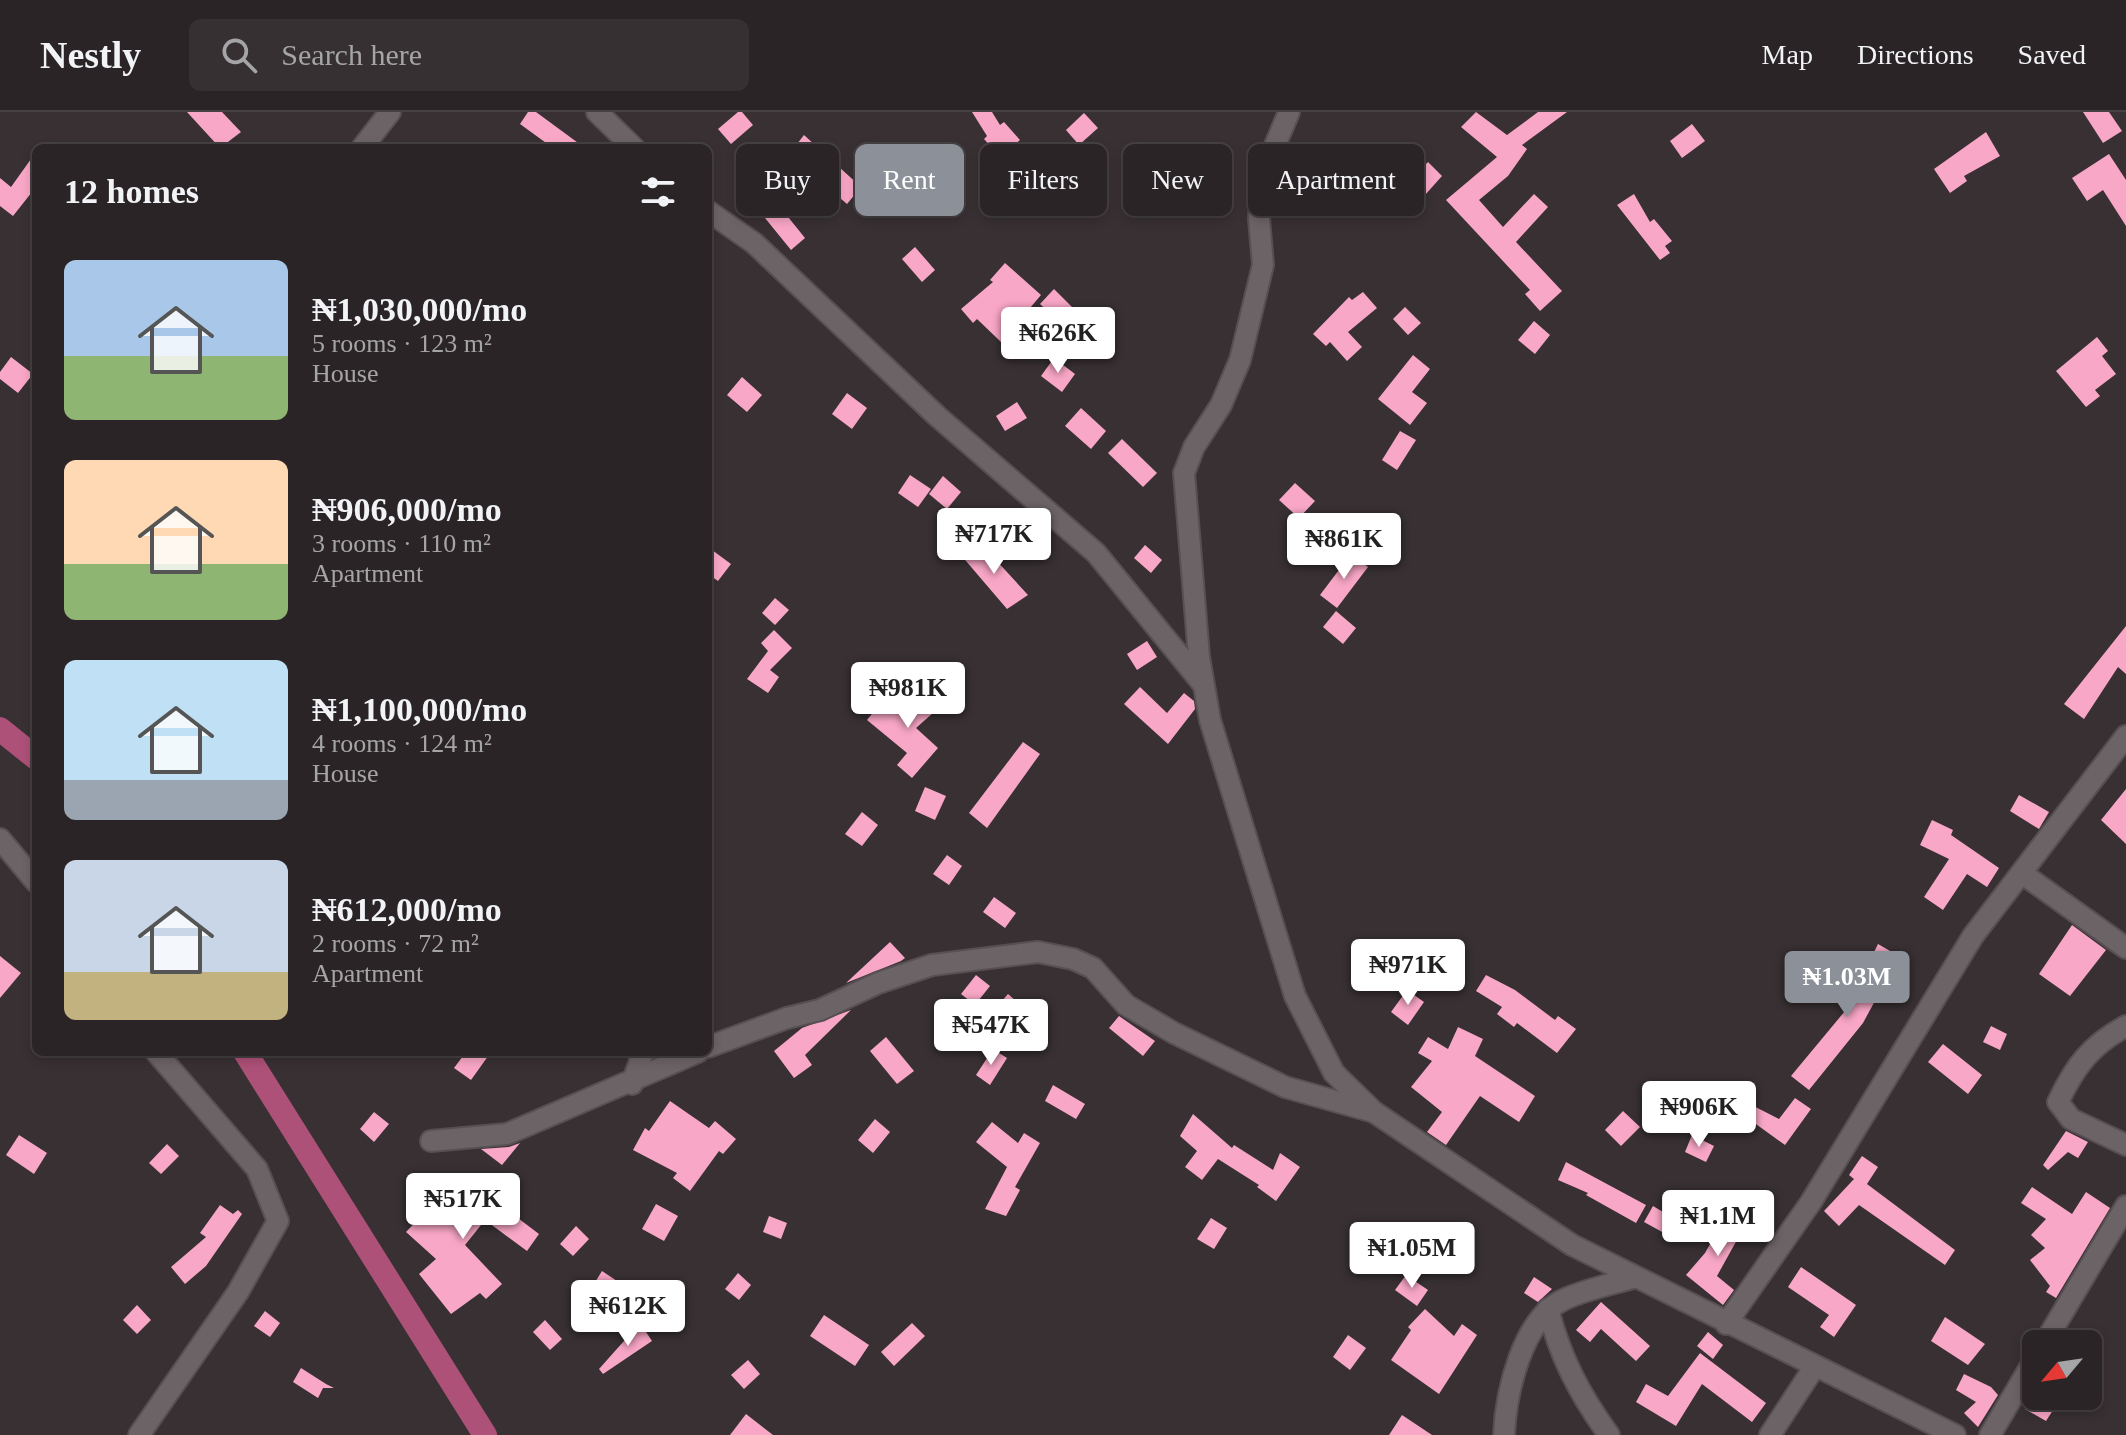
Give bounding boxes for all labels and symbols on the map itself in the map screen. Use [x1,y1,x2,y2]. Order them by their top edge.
pin: ₦626K [1002,307,1114,375]
pin: ₦717K [938,508,1050,576]
pin: ₦861K [1288,513,1400,581]
pin: ₦981K [852,662,964,730]
pin: ₦971K [1352,939,1464,1007]
pin: ₦1.03M [1782,951,1912,1019]
pin: ₦547K [935,999,1047,1067]
pin: ₦906K [1643,1081,1755,1149]
pin: ₦517K [407,1173,519,1241]
pin: ₦1.1M [1662,1190,1774,1258]
pin: ₦1.05M [1347,1222,1477,1290]
pin: ₦612K [572,1280,684,1348]
north arrow [2022,1330,2102,1410]

